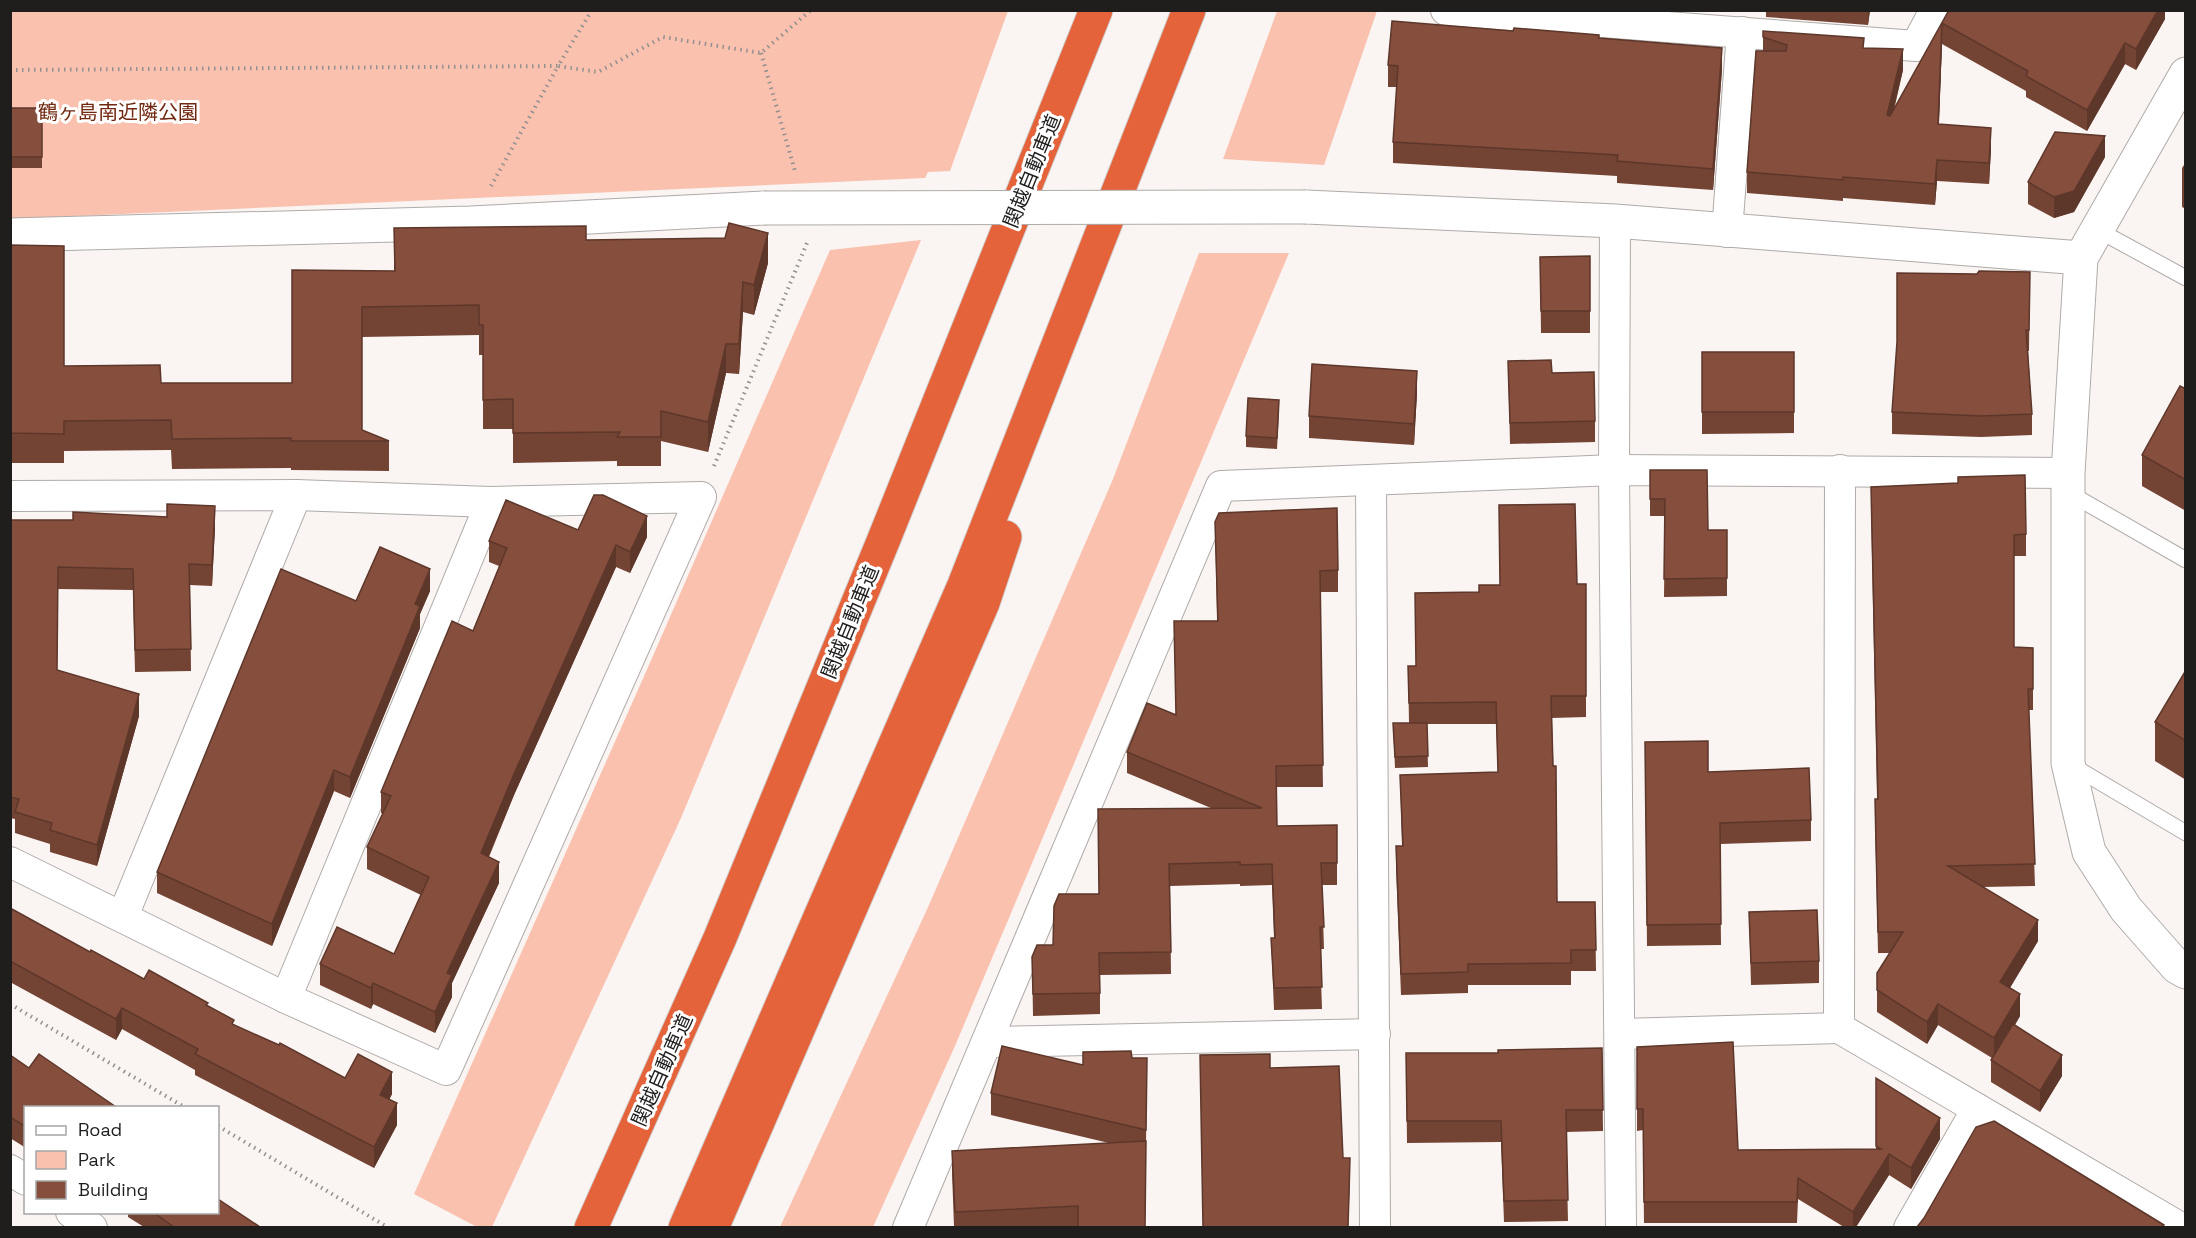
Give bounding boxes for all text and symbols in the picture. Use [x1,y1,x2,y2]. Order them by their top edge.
park label: 鶴ヶ島南近隣公園 [38,99,198,125]
street label: 関越自動車道 [997,110,1067,232]
street label: 関越自動車道 [815,561,885,683]
street label: 関越自動車道 [626,1010,698,1130]
legend [24,1106,219,1214]
text: Road [78,1118,122,1141]
text: Park [78,1148,116,1171]
text: Building [78,1178,148,1201]

